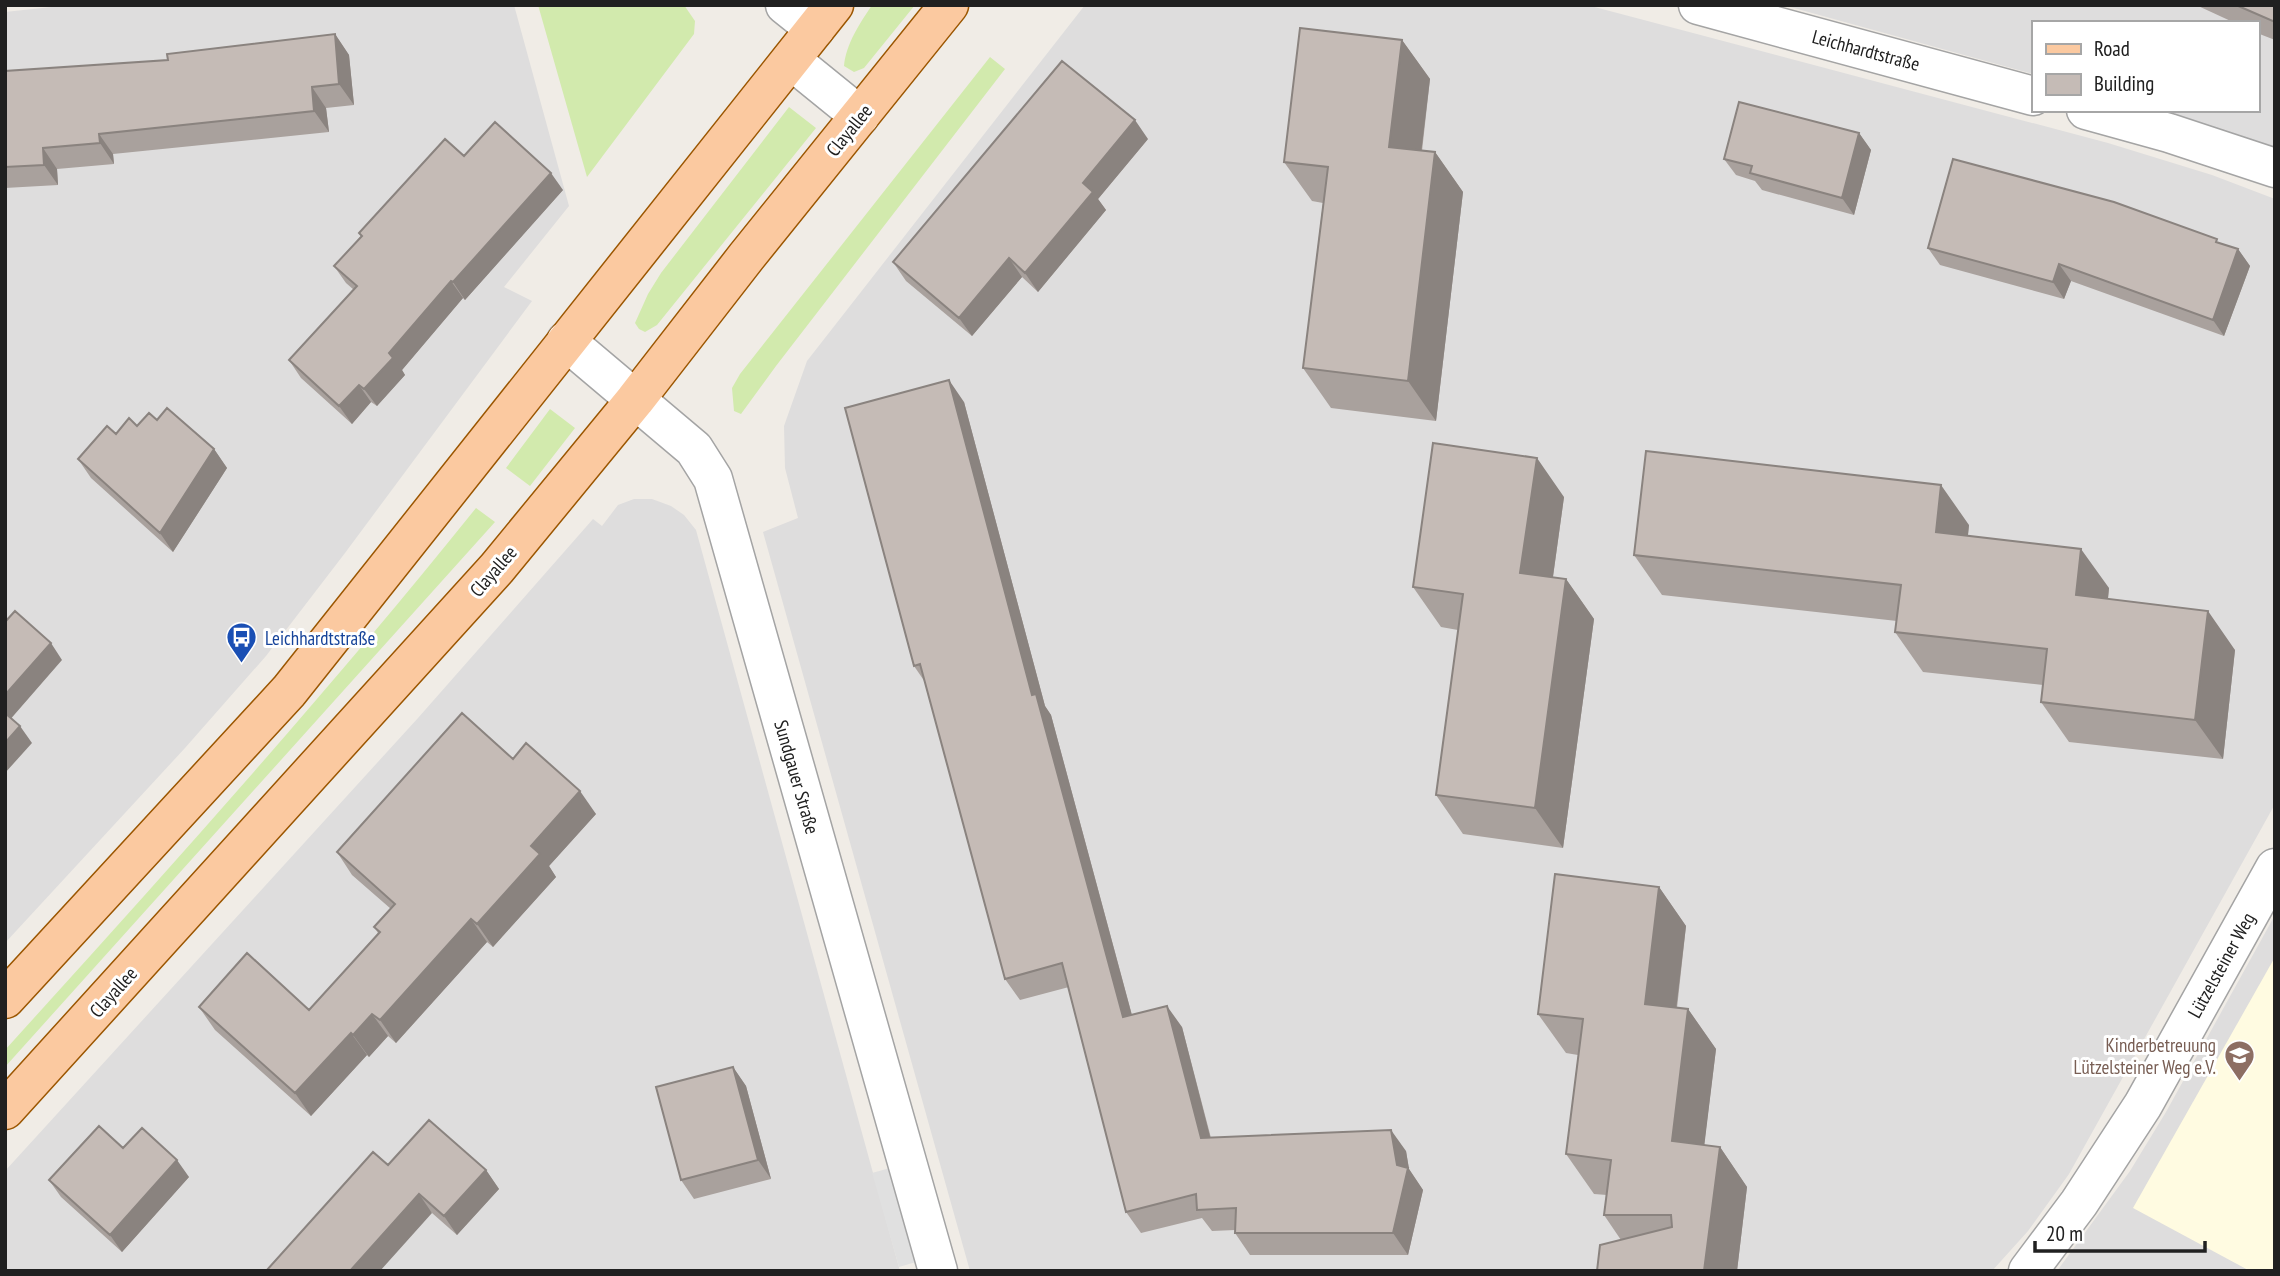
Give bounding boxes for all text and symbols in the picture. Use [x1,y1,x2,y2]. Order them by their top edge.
legend [2032,21,2259,112]
street label: Leichhardtstraße [1810,24,1923,76]
text: Road [2094,35,2130,62]
text: Building [2094,70,2154,97]
street label: Clayallee [821,99,877,161]
street label: Clayallee [464,540,522,601]
bus stop icon: Leichhardtstraße [225,621,259,665]
place label: Leichhardtstraße [265,626,375,650]
street label: Sundgauer Straße [769,717,825,837]
street label: Lützelsteiner Weg [2182,908,2260,1022]
street label: Clayallee [84,962,142,1022]
place label: Kinderbetreuung Lützelsteiner Weg e.V. [2074,1033,2216,1079]
school or university icon: Kinderbetreuung Lützelsteiner Weg e.V. [2222,1039,2256,1083]
scale bar [2035,1210,2205,1254]
text: 20 m [2046,1220,2083,1247]

